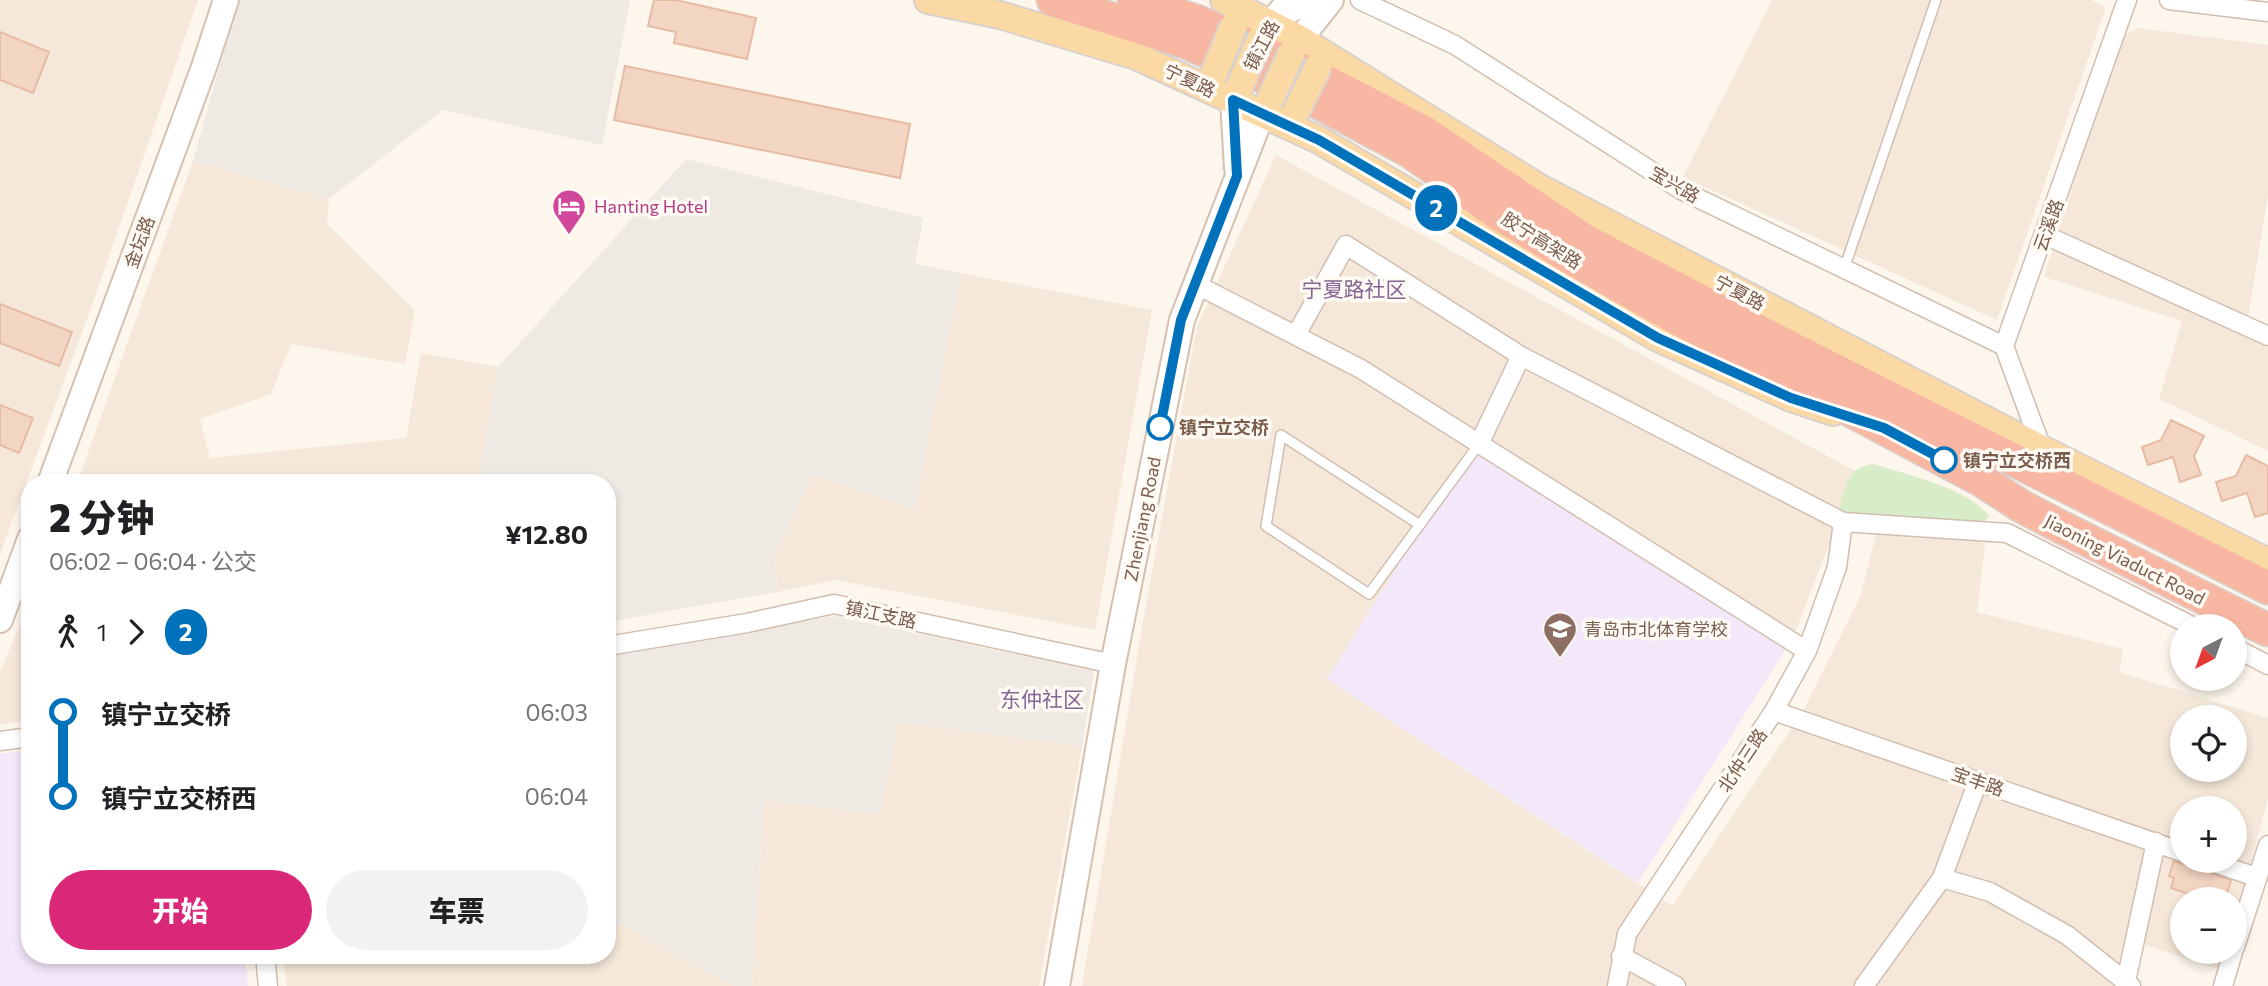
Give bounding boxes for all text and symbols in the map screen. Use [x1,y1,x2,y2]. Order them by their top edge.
street label: 镇江路 [1239,16,1283,74]
street label: 宁夏路 [1161,59,1219,101]
street label: 宝兴路 [1646,161,1704,207]
line badge: 2 [1413,185,1459,231]
hotel icon: Hanting Hotel [550,187,588,236]
text: 2 [1429,193,1443,222]
place label: Hanting Hotel [594,195,708,217]
street label: 云溪路 [2028,196,2068,254]
street label: 胶宁高架路 [1498,207,1586,273]
street label: 金坛路 [119,213,159,271]
street label: 宁夏路 [1711,270,1769,314]
district label: 宁夏路社区 [1302,276,1407,301]
marker: 镇宁立交桥 [1147,414,1173,440]
place label: 镇宁立交桥 [1179,416,1269,438]
marker: 镇宁立交桥西 [1931,447,1957,473]
place label: 镇宁立交桥西 [1963,449,2071,471]
street label: Zhenjiang Road [1119,455,1165,583]
text: 2 分钟 [49,493,154,540]
street label: Jiaoning Viaduct Road [2041,509,2209,609]
text: ¥12.80 [505,518,588,549]
text: 06:02 – 06:04 · 公交 [49,547,257,575]
street label: 镇江支路 [843,596,919,632]
school or university icon: 青岛市北体育学校 [1541,610,1579,659]
icon: walk [49,613,87,651]
icon: forward [117,613,155,651]
north arrow [2170,614,2247,691]
map controls [2170,614,2247,964]
text: 2 [179,617,193,646]
text: 1 [97,618,107,646]
place label: 青岛市北体育学校 [1584,618,1728,640]
district label: 东仲社区 [1000,686,1084,711]
text: 镇宁立交桥 [101,698,231,729]
text: 06:03 [526,698,588,726]
button: locate [2170,705,2247,782]
street label: 北仲三路 [1713,724,1771,796]
street label: 宝丰路 [1949,762,2007,800]
text: 镇宁立交桥西 [101,782,257,813]
text: 06:04 [525,782,588,810]
button: + [2170,796,2247,873]
button: 开始 [49,870,312,950]
button: 车票 [326,870,588,950]
button: − [2170,887,2247,964]

